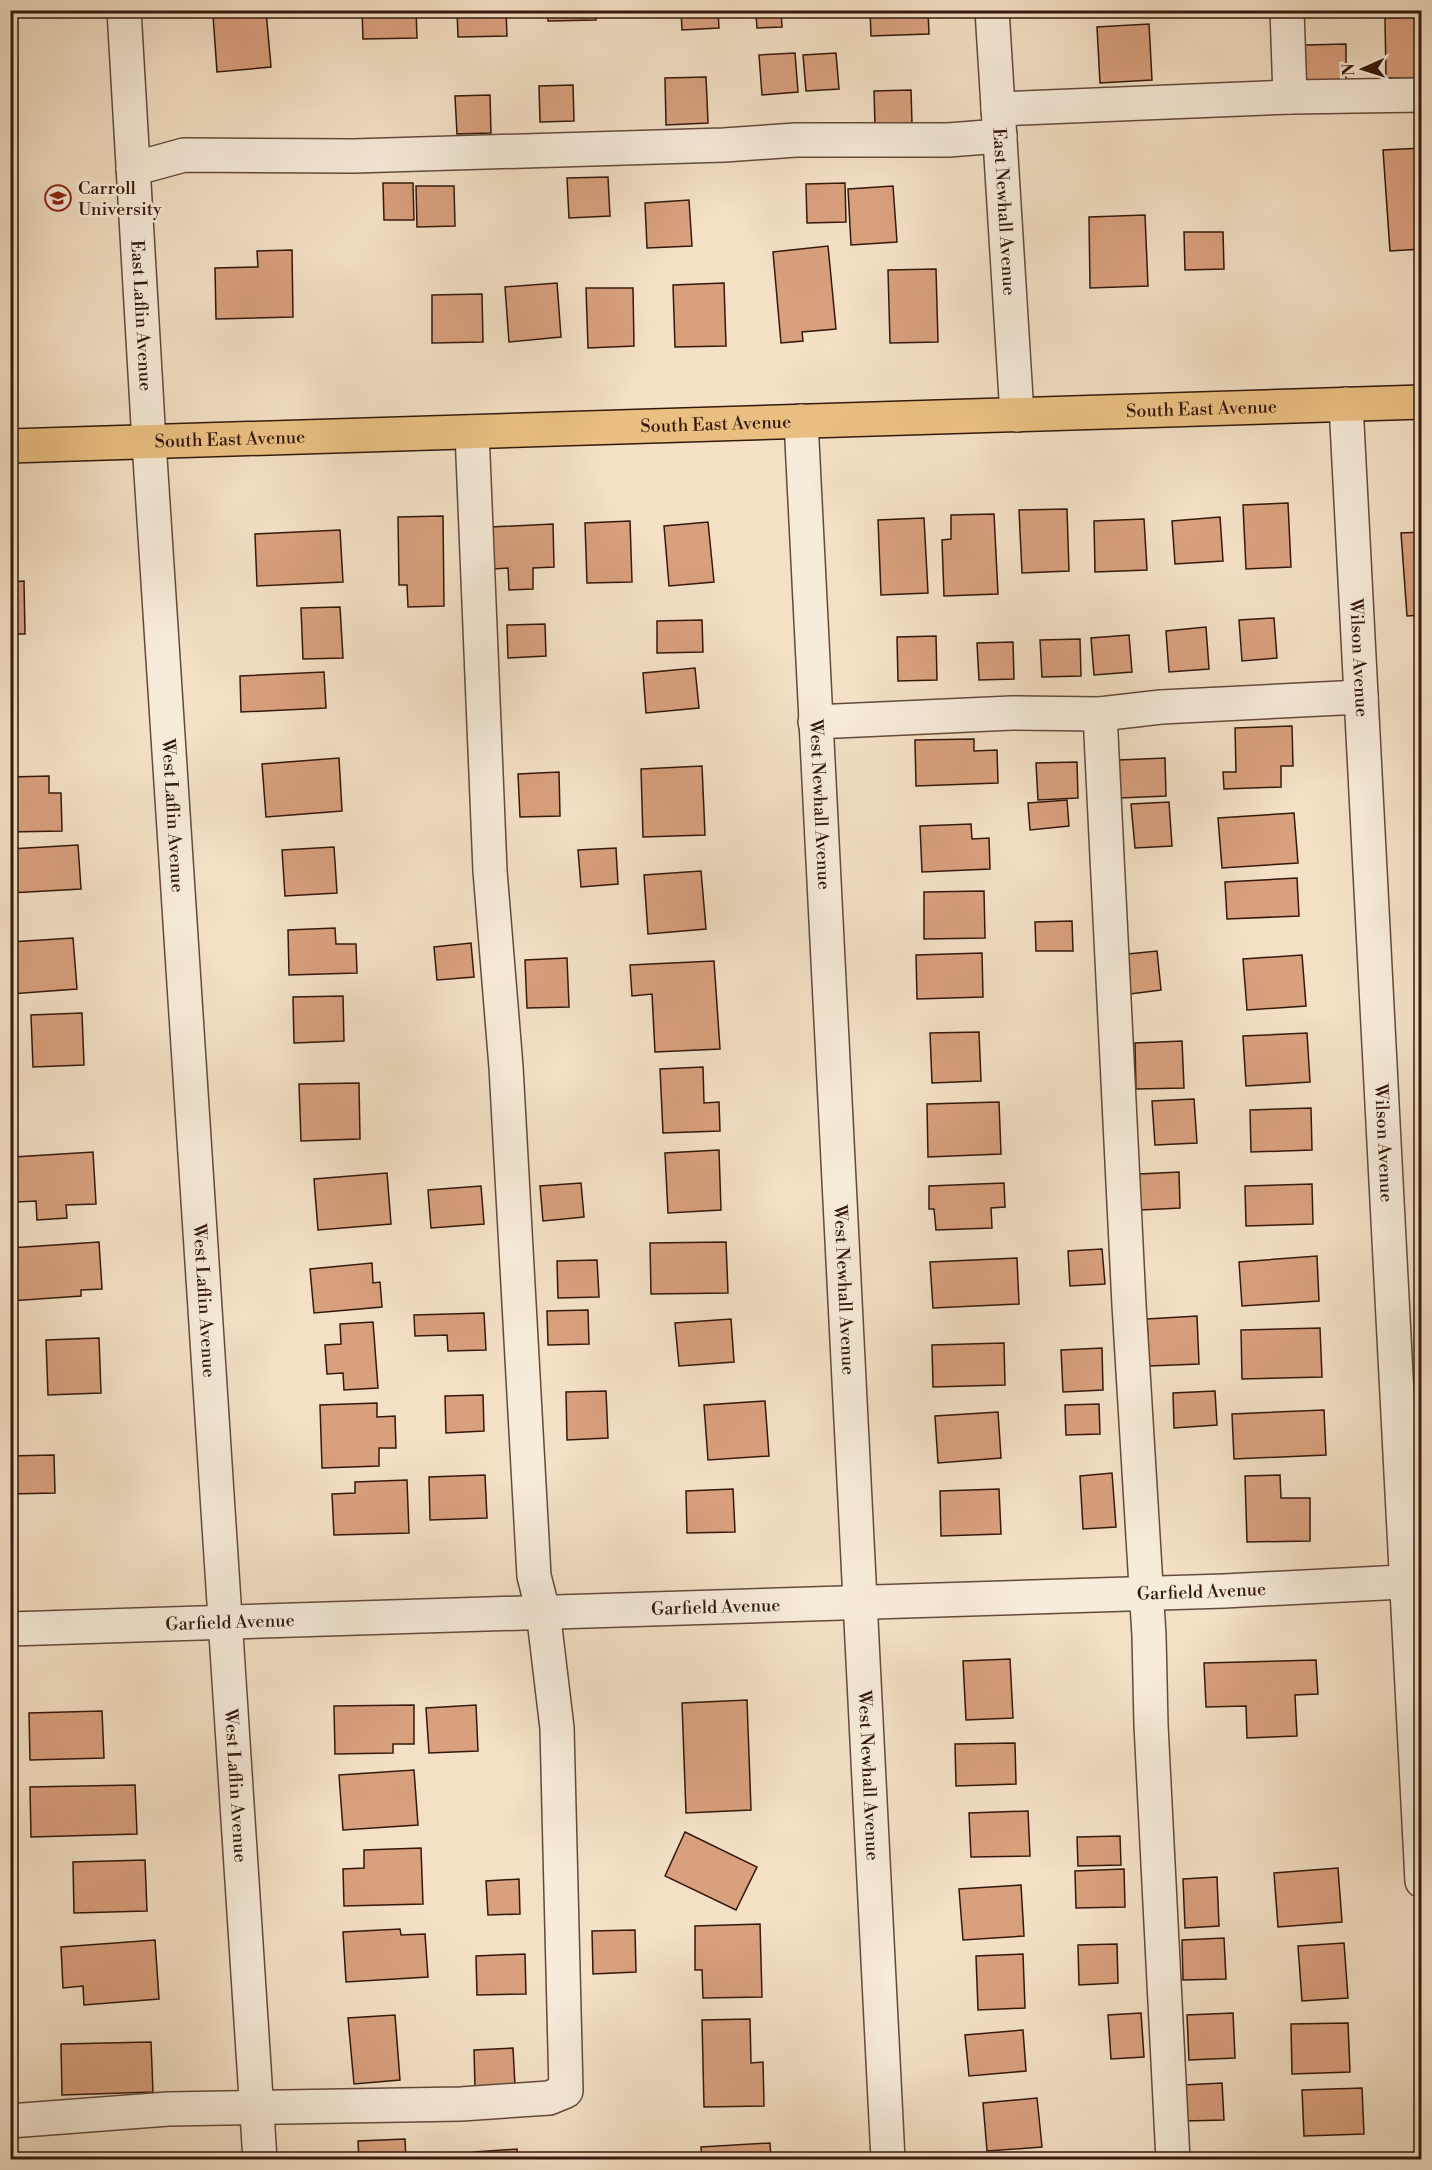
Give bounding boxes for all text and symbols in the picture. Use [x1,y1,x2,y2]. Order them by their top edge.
north arrow [1333,39,1393,99]
text: N [1339,63,1359,77]
street label: East Newhall Avenue [987,127,1021,296]
place label: Carroll University [78,177,162,221]
school or university icon: Carroll University [43,183,73,213]
street label: East Laflin Avenue [125,239,157,392]
street label: South East Avenue [1126,396,1277,423]
street label: South East Avenue [640,411,791,438]
street label: South East Avenue [154,426,306,453]
street label: Wilson Avenue [1344,597,1373,718]
street label: West Newhall Avenue [804,718,835,890]
street label: West Laflin Avenue [156,737,189,893]
street label: Wilson Avenue [1369,1082,1398,1203]
street label: West Newhall Avenue [828,1203,860,1376]
street label: West Laflin Avenue [187,1222,220,1378]
street label: Garfield Avenue [1136,1578,1267,1606]
street label: Garfield Avenue [651,1594,781,1621]
street label: Garfield Avenue [165,1609,295,1636]
street label: West Newhall Avenue [852,1689,884,1861]
street label: West Laflin Avenue [219,1707,252,1863]

